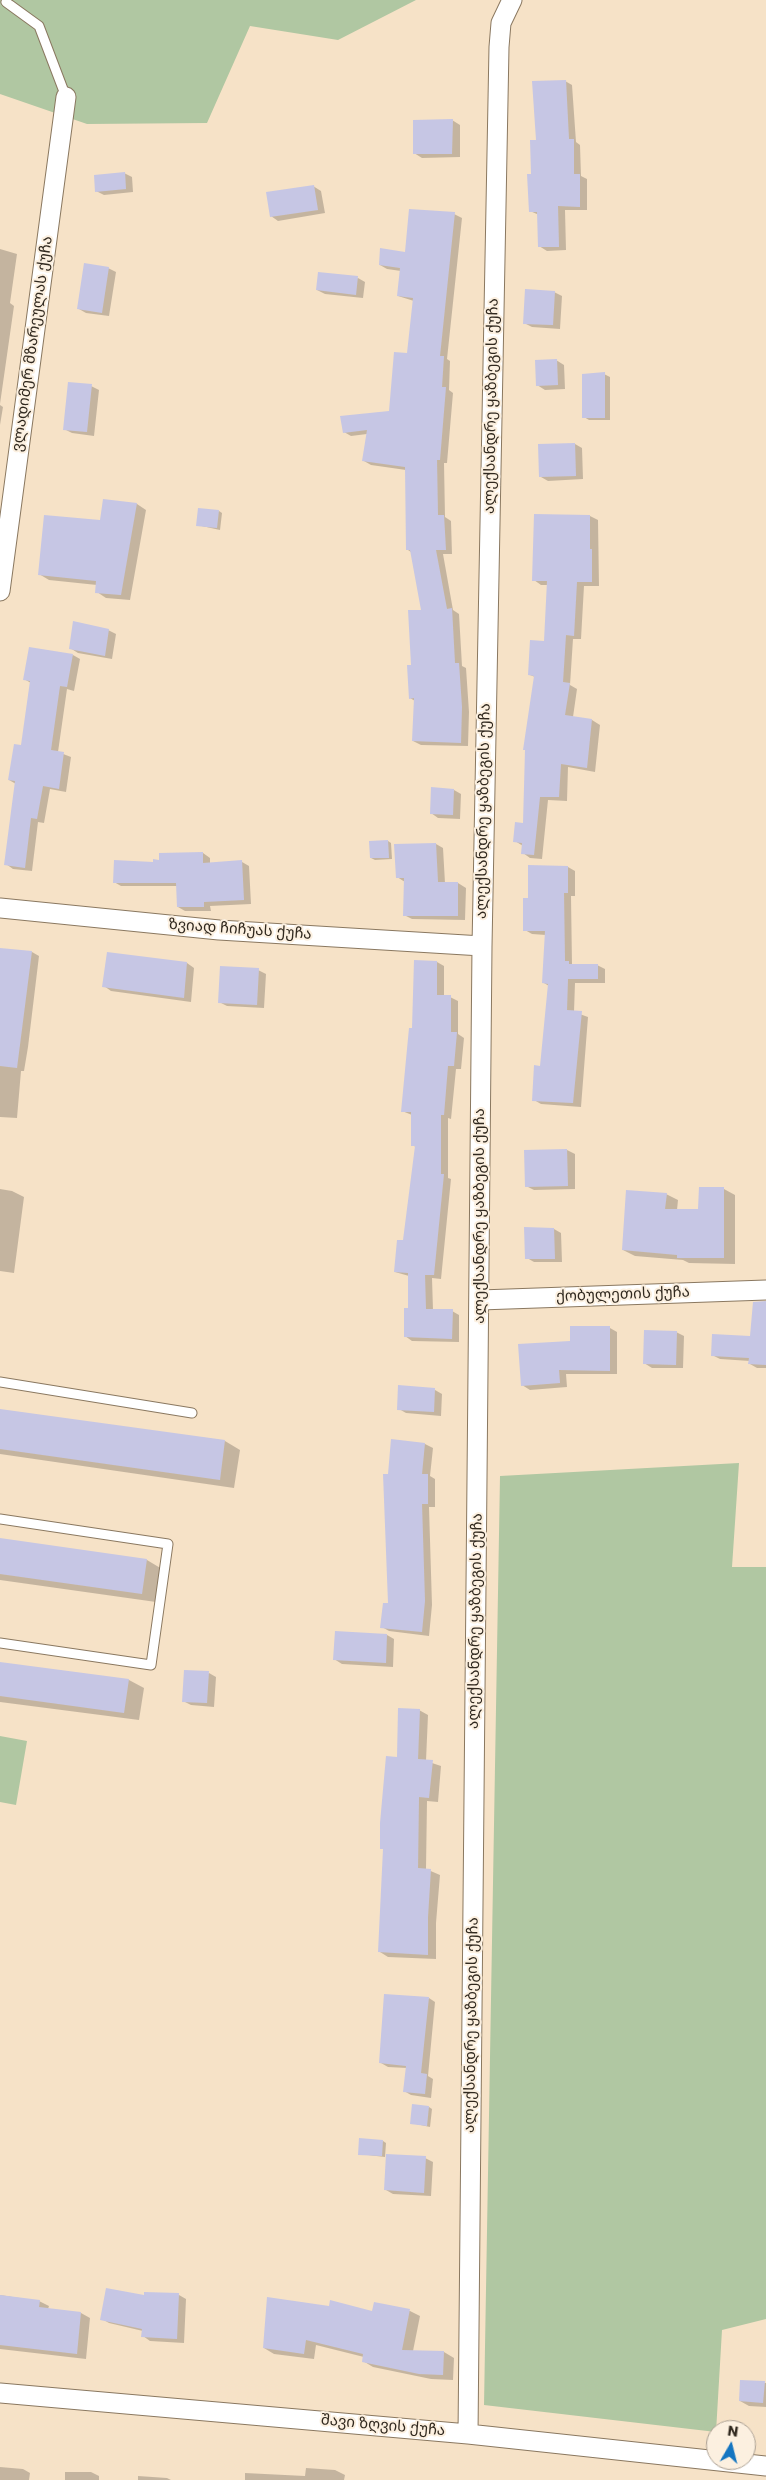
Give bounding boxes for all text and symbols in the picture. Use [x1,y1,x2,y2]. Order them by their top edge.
street label: ვლადიმერ მზარეულას ქუჩა [9,235,57,453]
street label: ალექსანდრე ყაზბეგის ქუჩა [481,298,503,514]
street label: ალექსანდრე ყაზბეგის ქუჩა [473,703,495,919]
street label: ზვიად ჩიჩუას ქუჩა [168,916,312,944]
street label: ალექსანდრე ყაზბეგის ქუჩა [471,1108,489,1324]
street label: ქობულეთის ქუჩა [556,1284,690,1306]
street label: ალექსანდრე ყაზბეგის ქუჩა [465,1513,487,1729]
street label: ალექსანდრე ყაზბეგის ქუჩა [461,1917,483,2133]
street label: შავი ზღვის ქუჩა [320,2412,446,2440]
north arrow [706,2420,756,2470]
text: N [726,2421,740,2442]

